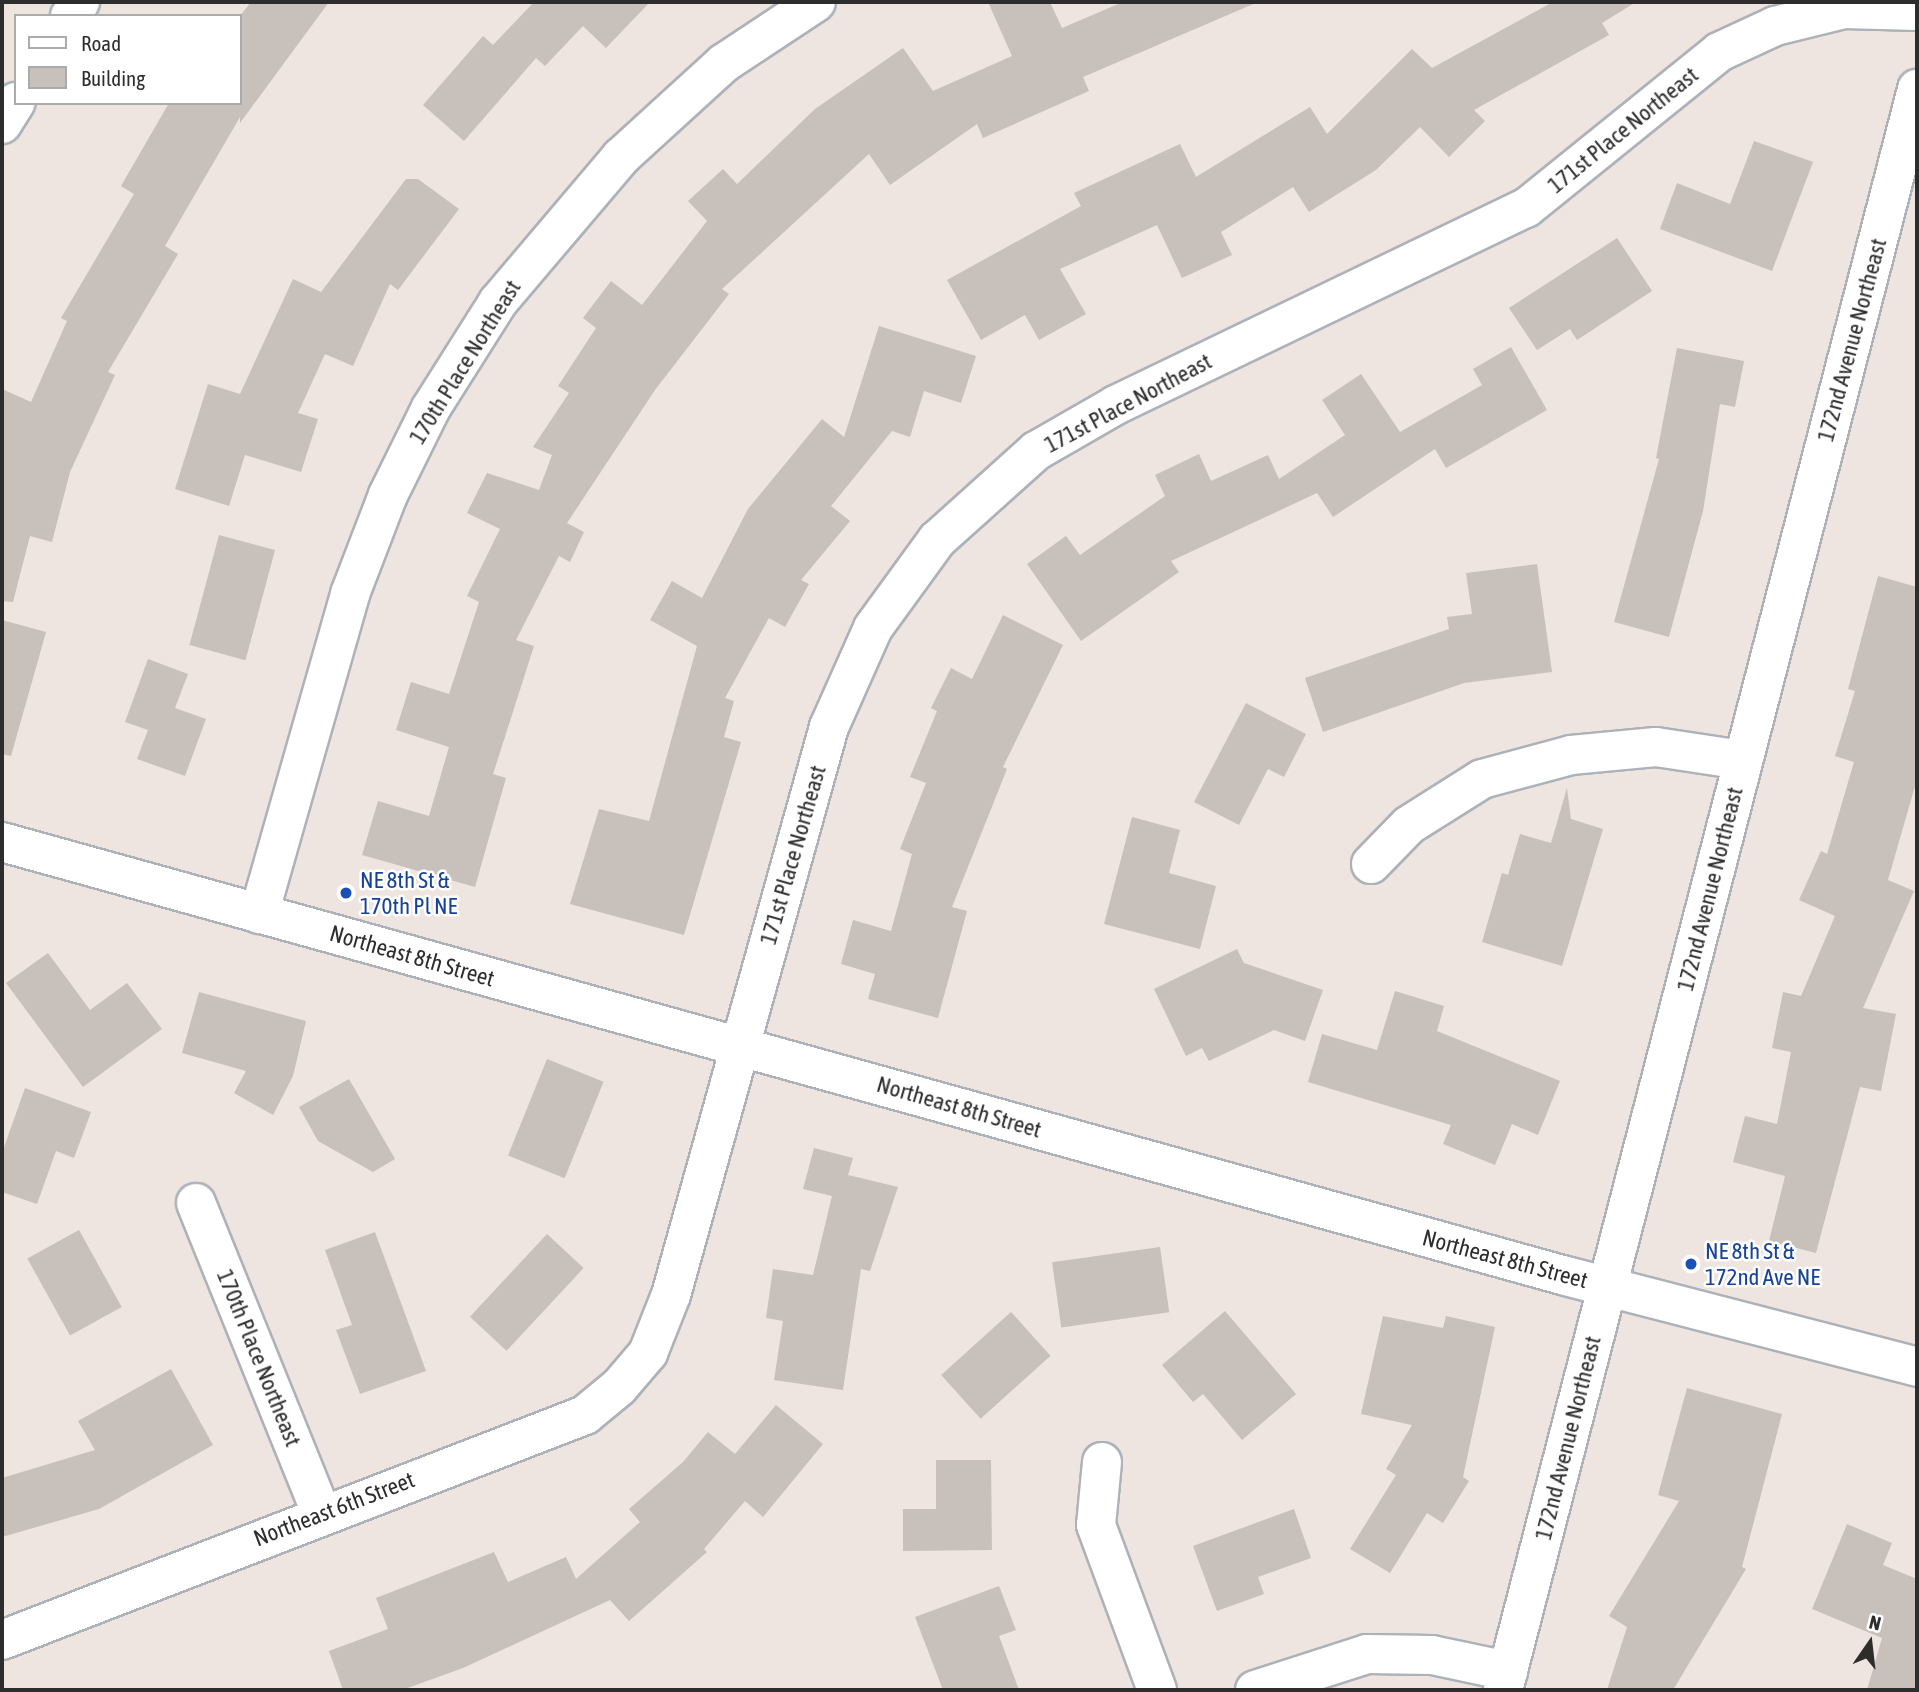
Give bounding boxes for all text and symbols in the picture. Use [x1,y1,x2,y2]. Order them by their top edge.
legend [14,14,242,105]
text: Road [81,31,121,55]
street label: 171st Place Northeast [1542,61,1704,199]
text: Building [81,66,145,90]
street label: 172nd Avenue Northeast [1812,235,1892,445]
street label: 170th Place Northeast [403,275,527,449]
street label: 171st Place Northeast [1040,347,1216,459]
street label: 171st Place Northeast [754,762,832,948]
street label: 172nd Avenue Northeast [1671,784,1749,994]
place label: NE 8th St & 170th Pl NE [360,866,457,920]
marker: NE 8th St & 170th Pl NE [338,885,354,901]
street label: Northeast 8th Street [327,919,497,993]
street label: Northeast 8th Street [874,1070,1044,1144]
street label: Northeast 8th Street [1419,1224,1591,1294]
place label: NE 8th St & 172nd Ave NE [1705,1237,1820,1291]
marker: NE 8th St & 172nd Ave NE [1683,1256,1699,1272]
street label: 170th Place Northeast [211,1266,307,1450]
street label: 172nd Avenue Northeast [1529,1333,1607,1543]
street label: Northeast 6th Street [250,1466,418,1552]
north arrow [1835,1608,1905,1678]
text: N [1867,1611,1883,1635]

